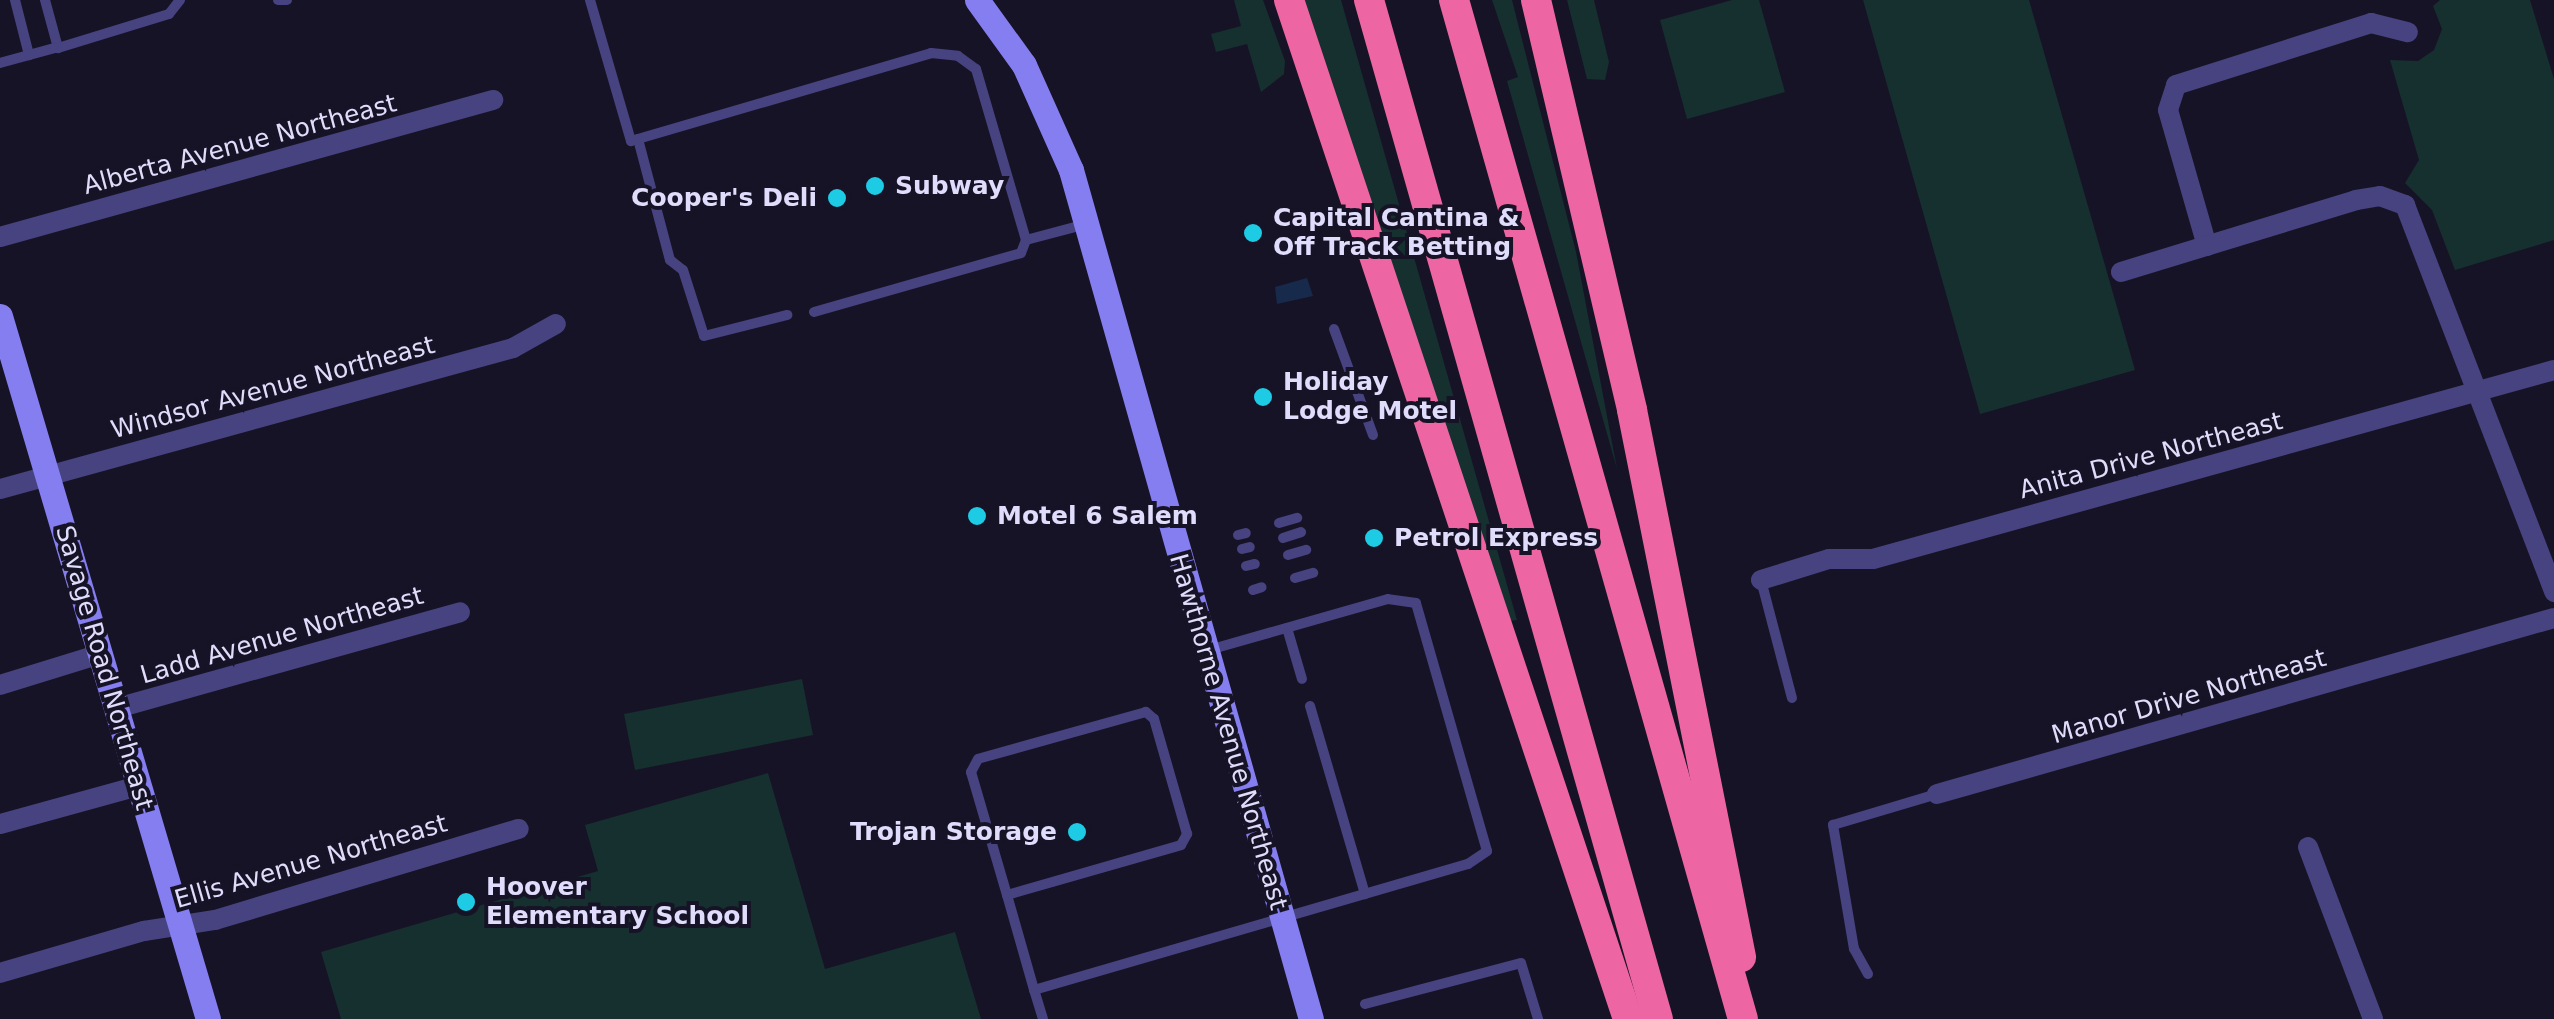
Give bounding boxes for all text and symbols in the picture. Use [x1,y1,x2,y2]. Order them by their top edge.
street label: Alberta Avenue Northeast [80,89,400,201]
place label: Subway [895,171,1004,201]
marker: Subway [864,175,886,197]
place label: Cooper's Deli [631,183,817,213]
marker: Cooper's Deli [826,187,848,209]
place label: Capital Cantina & Off Track Betting [1273,204,1519,263]
marker: Capital Cantina & Off Track Betting [1242,222,1264,244]
street label: Windsor Avenue Northeast [108,330,438,446]
place label: Holiday Lodge Motel [1283,368,1457,427]
marker: Holiday Lodge Motel [1252,386,1274,408]
street label: Anita Drive Northeast [2016,406,2286,506]
place label: Motel 6 Salem [997,501,1198,531]
marker: Motel 6 Salem [966,505,988,527]
street label: Savage Road Northeast [49,522,159,814]
place label: Petrol Express [1394,523,1598,553]
marker: Petrol Express [1363,527,1385,549]
street label: Hawthorne Avenue Northeast [1163,551,1293,913]
street label: Ladd Avenue Northeast [137,581,427,691]
street label: Manor Drive Northeast [2048,643,2330,751]
street label: Ellis Avenue Northeast [171,809,451,915]
place label: Trojan Storage [850,817,1057,847]
marker: Trojan Storage [1066,821,1088,843]
place label: Hoover Elementary School [486,873,749,932]
marker: Hoover Elementary School [455,891,477,913]

